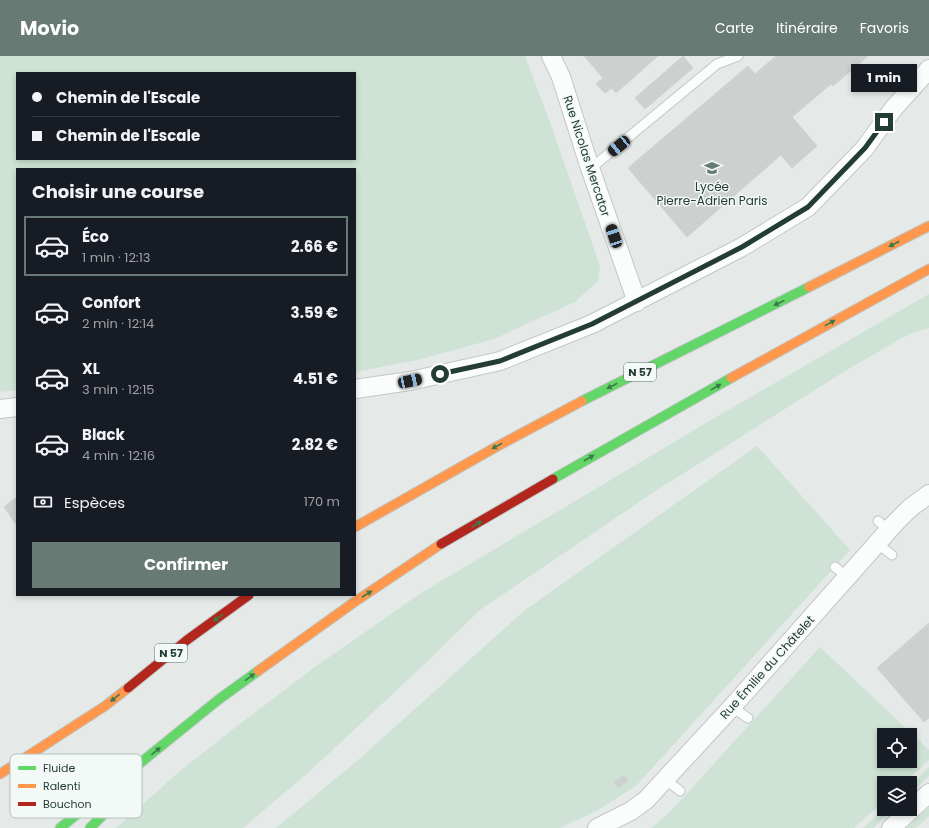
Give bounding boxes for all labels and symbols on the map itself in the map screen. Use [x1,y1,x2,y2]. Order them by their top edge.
callout: 1 min [851,64,917,92]
street label: Rue Nicolas Mercator [559,93,615,219]
route end [875,113,893,131]
car [606,134,632,158]
school or university icon: Lycée Pierre-Adrien Paris [703,159,721,177]
place label: Lycée Pierre-Adrien Paris [656,178,768,209]
car [604,223,624,249]
one-way arrow [889,240,900,247]
one-way arrow [773,300,784,306]
one-way arrow [824,320,836,327]
road number: N 57 [624,363,656,381]
route start [431,365,449,383]
car [397,373,423,389]
one-way arrow [606,383,618,389]
one-way arrow [710,383,722,390]
one-way arrow [491,443,503,450]
one-way arrow [583,455,595,462]
one-way arrow [471,520,483,527]
one-way arrow [362,590,372,598]
street label: Rue Émilie du Châtelet [716,611,818,723]
one-way arrow [212,614,223,622]
road number: N 57 [155,644,187,662]
one-way arrow [244,673,255,681]
one-way arrow [110,693,121,702]
one-way arrow [150,746,161,755]
legend [10,754,142,818]
text: Fluide [43,760,75,776]
text: Ralenti [43,778,81,794]
text: Bouchon [43,796,92,812]

